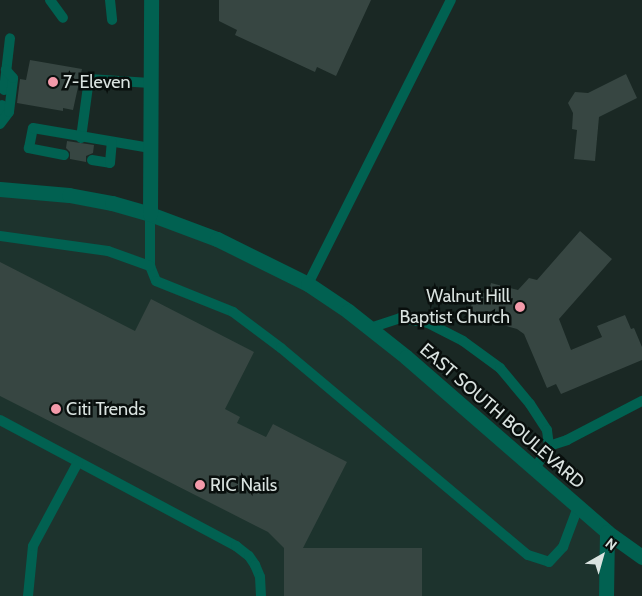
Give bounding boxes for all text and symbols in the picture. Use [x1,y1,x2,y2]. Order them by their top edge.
place label: 7-Eleven [63,71,131,93]
marker: 7-Eleven [47,76,59,88]
place label: Walnut Hill Baptist Church [400,286,510,328]
marker: Walnut Hill Baptist Church [514,301,526,313]
street label: EAST SOUTH BOULEVARD [415,339,589,493]
place label: Citi Trends [66,398,146,420]
marker: Citi Trends [50,403,62,415]
place label: RIC Nails [210,474,277,496]
marker: RIC Nails [194,479,206,491]
north arrow [577,531,627,581]
text: N [602,534,621,554]

